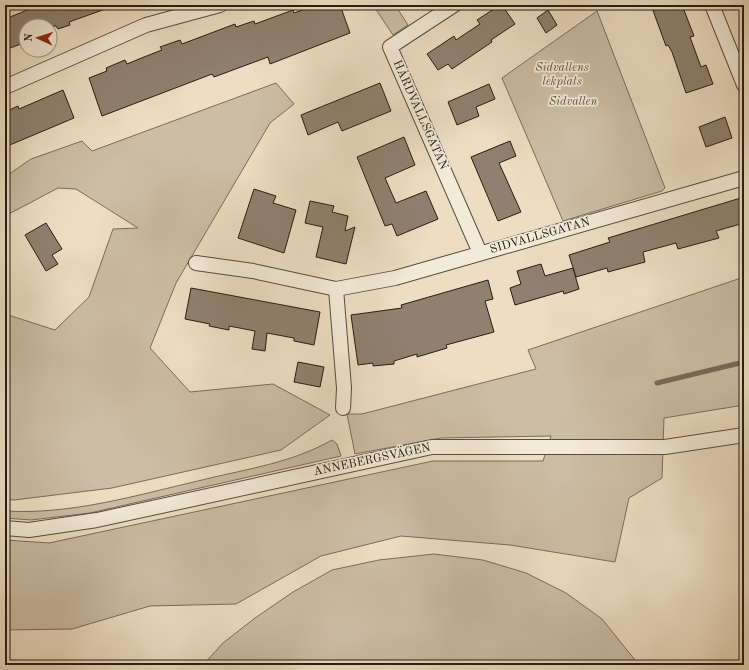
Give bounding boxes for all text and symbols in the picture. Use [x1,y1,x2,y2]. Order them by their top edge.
north arrow [18,18,58,58]
text: N [24,32,35,42]
street label: HÅRDVALLSGATAN [390,57,453,172]
park label: Sidvallens lekplats [535,62,589,88]
park label: Sidvallen [549,96,597,108]
street label: SIDVALLSGATAN [489,216,591,256]
street label: ANNEBERGSVÄGEN [311,438,432,478]

